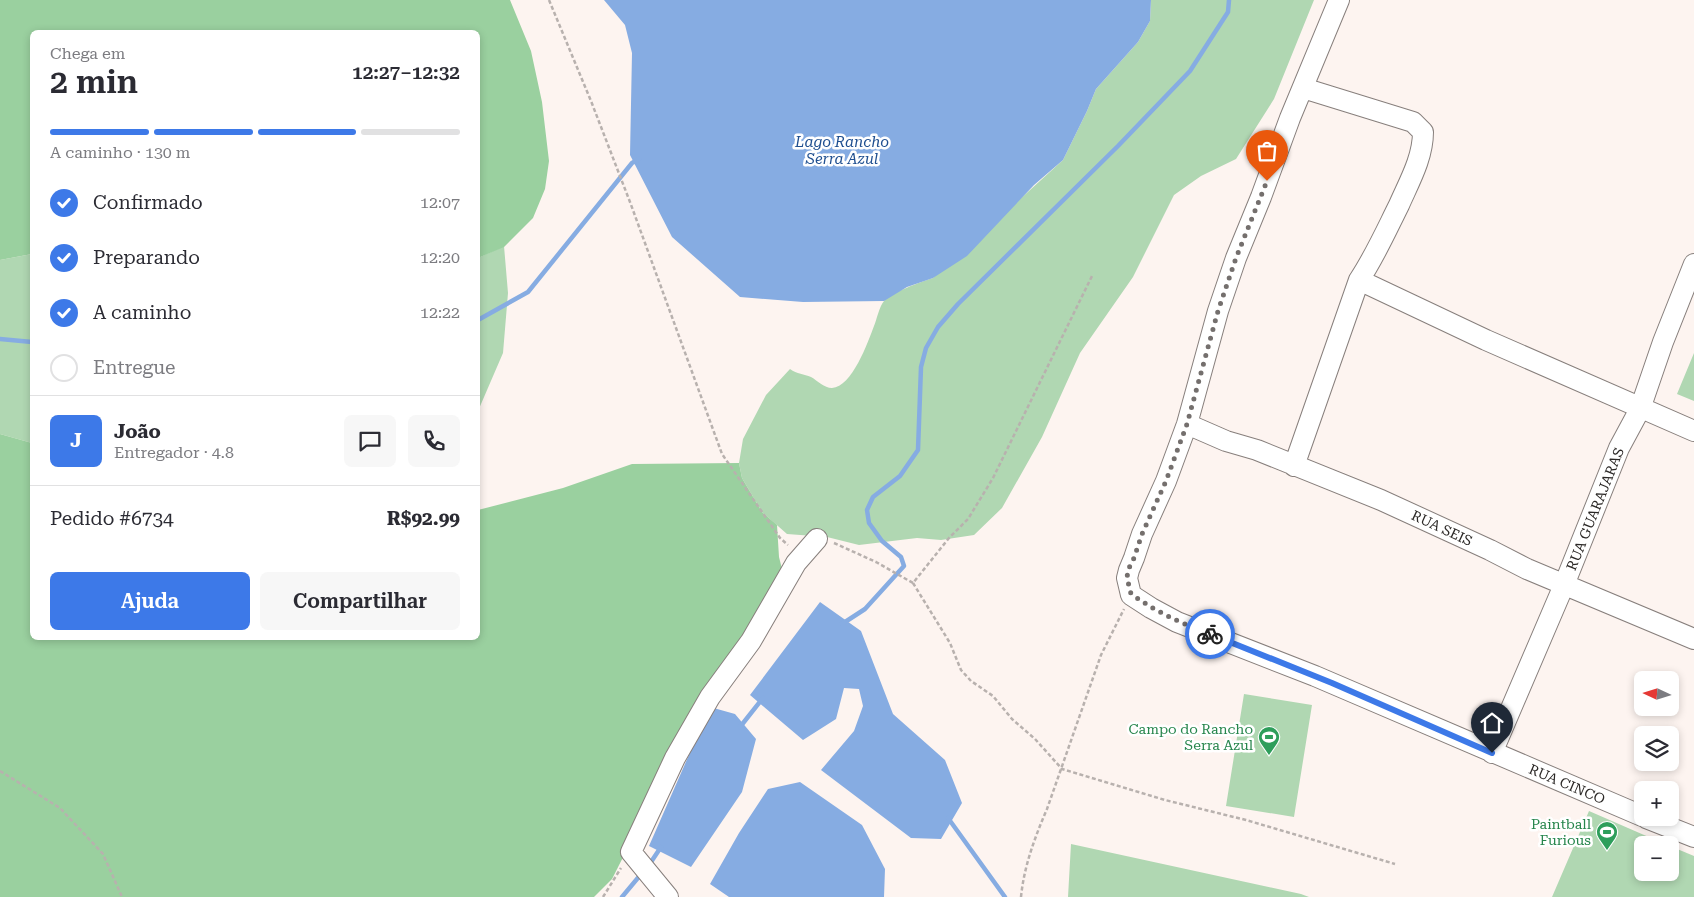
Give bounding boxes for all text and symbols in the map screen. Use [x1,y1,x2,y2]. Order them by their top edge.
text: Chega em [50,44,125,63]
text: 12:27–12:32 [352,61,460,84]
text: 2 min [50,63,138,101]
pin [1246,130,1288,181]
water label: Lago Rancho Serra Azul [794,133,889,168]
icon: bag [1253,137,1281,165]
text: A caminho · 130 m [50,143,190,162]
icon: check [50,189,78,217]
text: Confirmado [93,191,203,214]
text: 12:07 [420,193,460,212]
icon: check [50,244,78,272]
text: Preparando [93,246,200,269]
text: 12:20 [420,248,460,267]
icon: check [50,299,78,327]
text: A caminho [93,301,191,324]
text: 12:22 [420,303,460,322]
text: Entregue [93,356,176,379]
button: chat [344,415,396,467]
button: phone [408,415,460,467]
text: João [114,420,161,443]
text: J [70,429,82,452]
text: Entregador · 4.8 [114,443,234,462]
street label: RUA GUARAJARAS [1563,445,1627,573]
text: Pedido #6734 [50,507,174,530]
text: R$92.99 [387,507,460,530]
street label: RUA SEIS [1409,507,1475,549]
button: Ajuda [50,572,250,630]
button: Compartilhar [260,572,460,630]
courier [1185,609,1235,659]
icon: bike [1196,620,1224,648]
north arrow [1634,671,1679,716]
map controls [1634,671,1679,881]
pin [1471,702,1513,753]
icon: home [1478,709,1506,737]
place label: Campo do Rancho Serra Azul [1129,721,1254,753]
sports icon: Campo do Rancho Serra Azul [1257,725,1281,756]
button: layers [1634,726,1679,771]
street label: RUA CINCO [1527,761,1607,807]
button: + [1634,781,1679,826]
place label: Paintball Furious [1531,816,1592,848]
sports icon: Paintball Furious [1595,820,1619,851]
button: − [1634,836,1679,881]

